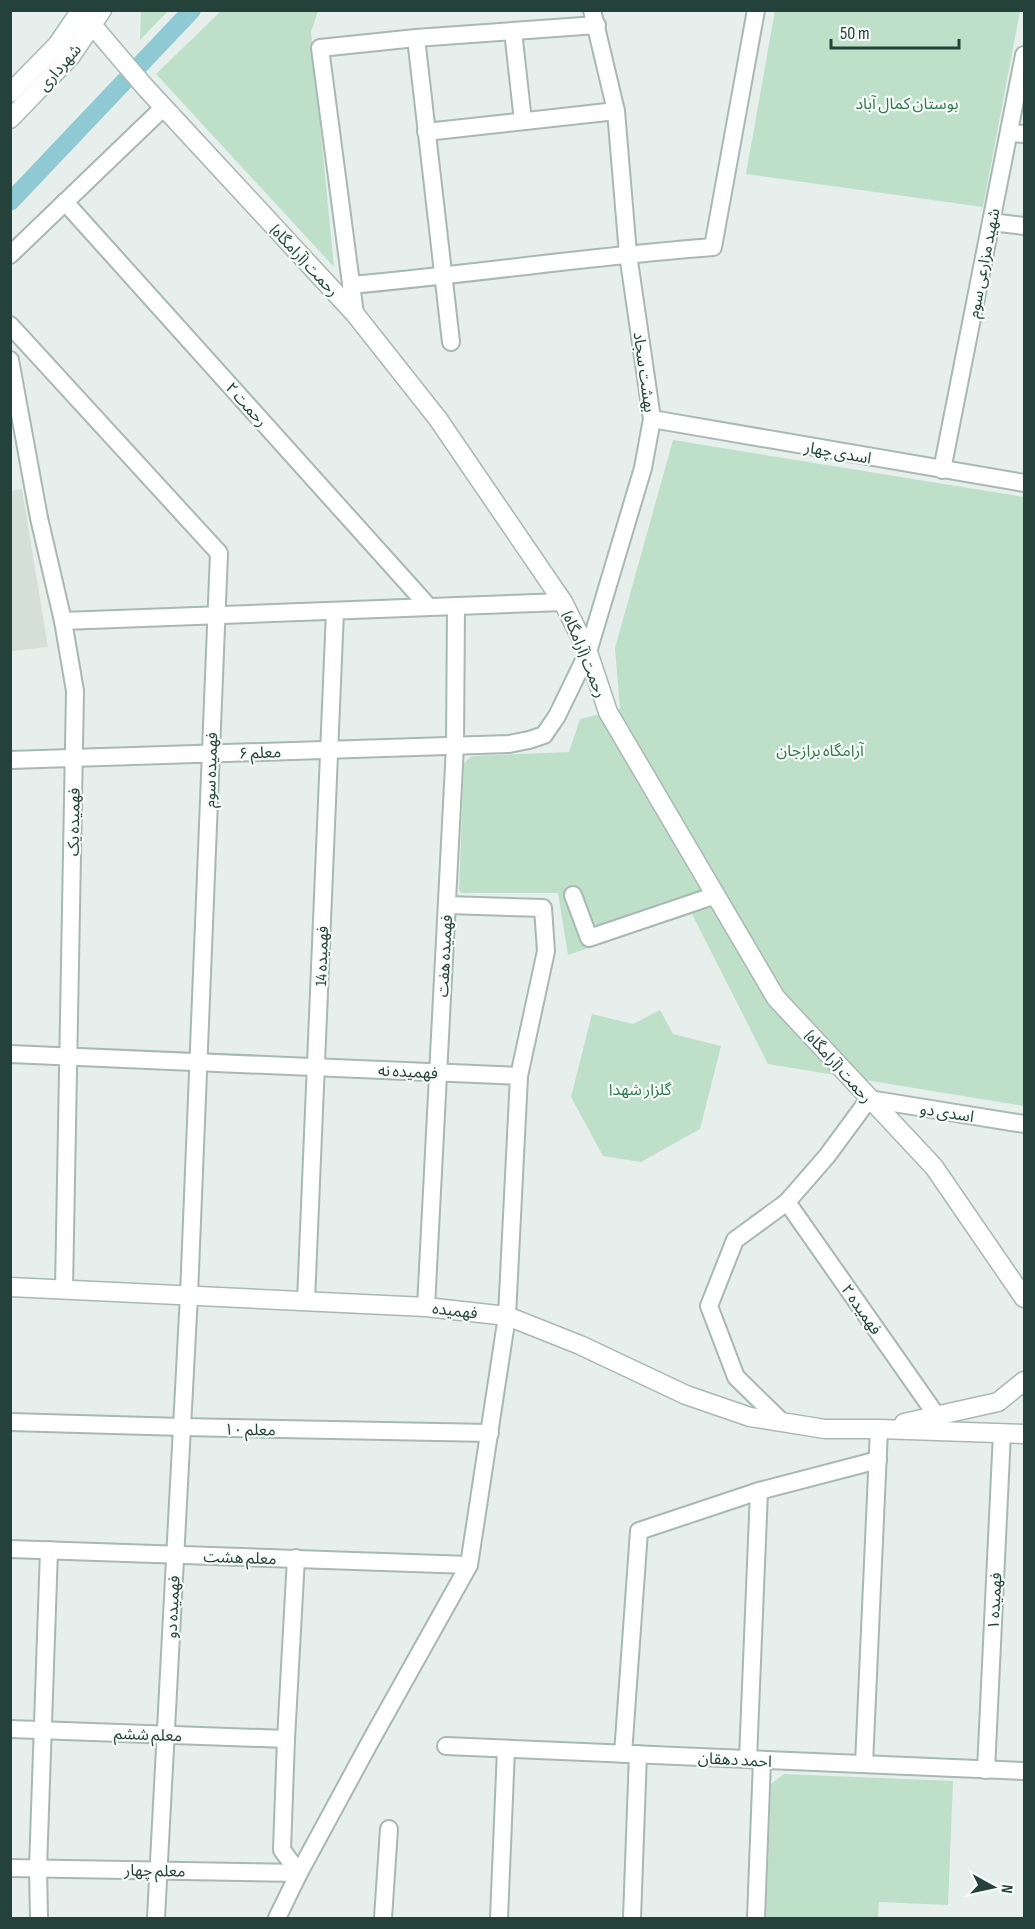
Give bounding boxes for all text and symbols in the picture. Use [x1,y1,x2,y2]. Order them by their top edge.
scale bar [831,12,958,50]
text: 50 m [840,23,870,44]
street label: شهرداری [35,41,86,95]
park label: بوستان کمال آباد [855,95,959,114]
street label: شهید مزارعی سوم [965,207,1006,320]
street label: رحمت (آرامگاه) [266,221,342,301]
street label: بهشت سجاد [628,331,659,414]
street label: رحمت ۲ [221,379,271,431]
street label: اسدی چهار [802,438,873,469]
street label: رحمت (آرامگاه) [558,609,610,701]
street label: فهمیده سوم [201,732,224,808]
park label: آرامگاه برازجان [776,742,865,761]
street label: معلم ۶ [239,743,282,766]
street label: فهمیده یک [64,788,85,856]
street label: فهمیده هفت [434,914,457,998]
street label: فهمیده 14 [312,926,333,987]
street label: رحمت (آرامگاه) [800,1027,876,1107]
street label: فهمیده نه [377,1061,438,1084]
park label: گلزار شهدا [609,1081,672,1100]
street label: اسدی دو [918,1100,975,1127]
street label: فهمیده ۲ [837,1281,885,1339]
street label: فهمیده [431,1299,479,1324]
street label: معلم ۱۰ [224,1421,276,1442]
street label: معلم هشت [203,1548,277,1571]
street label: فهمیده ۱ [985,1572,1006,1630]
street label: فهمیده دو [162,1575,185,1639]
street label: معلم ششم [113,1725,182,1748]
street label: احمد دهقان [698,1749,772,1772]
north arrow [963,1857,1023,1917]
street label: معلم چهار [123,1861,186,1884]
text: N [996,1883,1016,1894]

